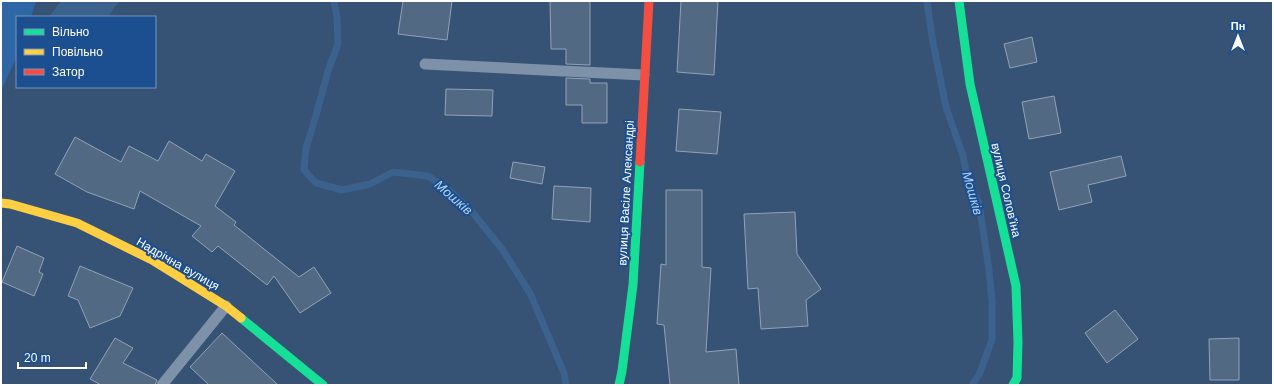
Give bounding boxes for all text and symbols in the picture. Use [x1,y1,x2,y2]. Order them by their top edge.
legend [16,16,156,88]
north arrow [1218,16,1258,56]
text: Пн [1231,20,1245,32]
text: Вільно [52,25,90,39]
text: Повільно [52,45,103,59]
text: Затор [52,65,85,79]
street label: вулиця Васіле Александрі [615,120,637,266]
street label: вулиця Солов'їна [988,141,1024,239]
water label: Мошків [959,170,986,217]
water label: Мошків [432,177,476,218]
street label: Надрічна вулиця [134,235,222,293]
scale bar [18,344,86,370]
text: 20 m [24,351,51,365]

